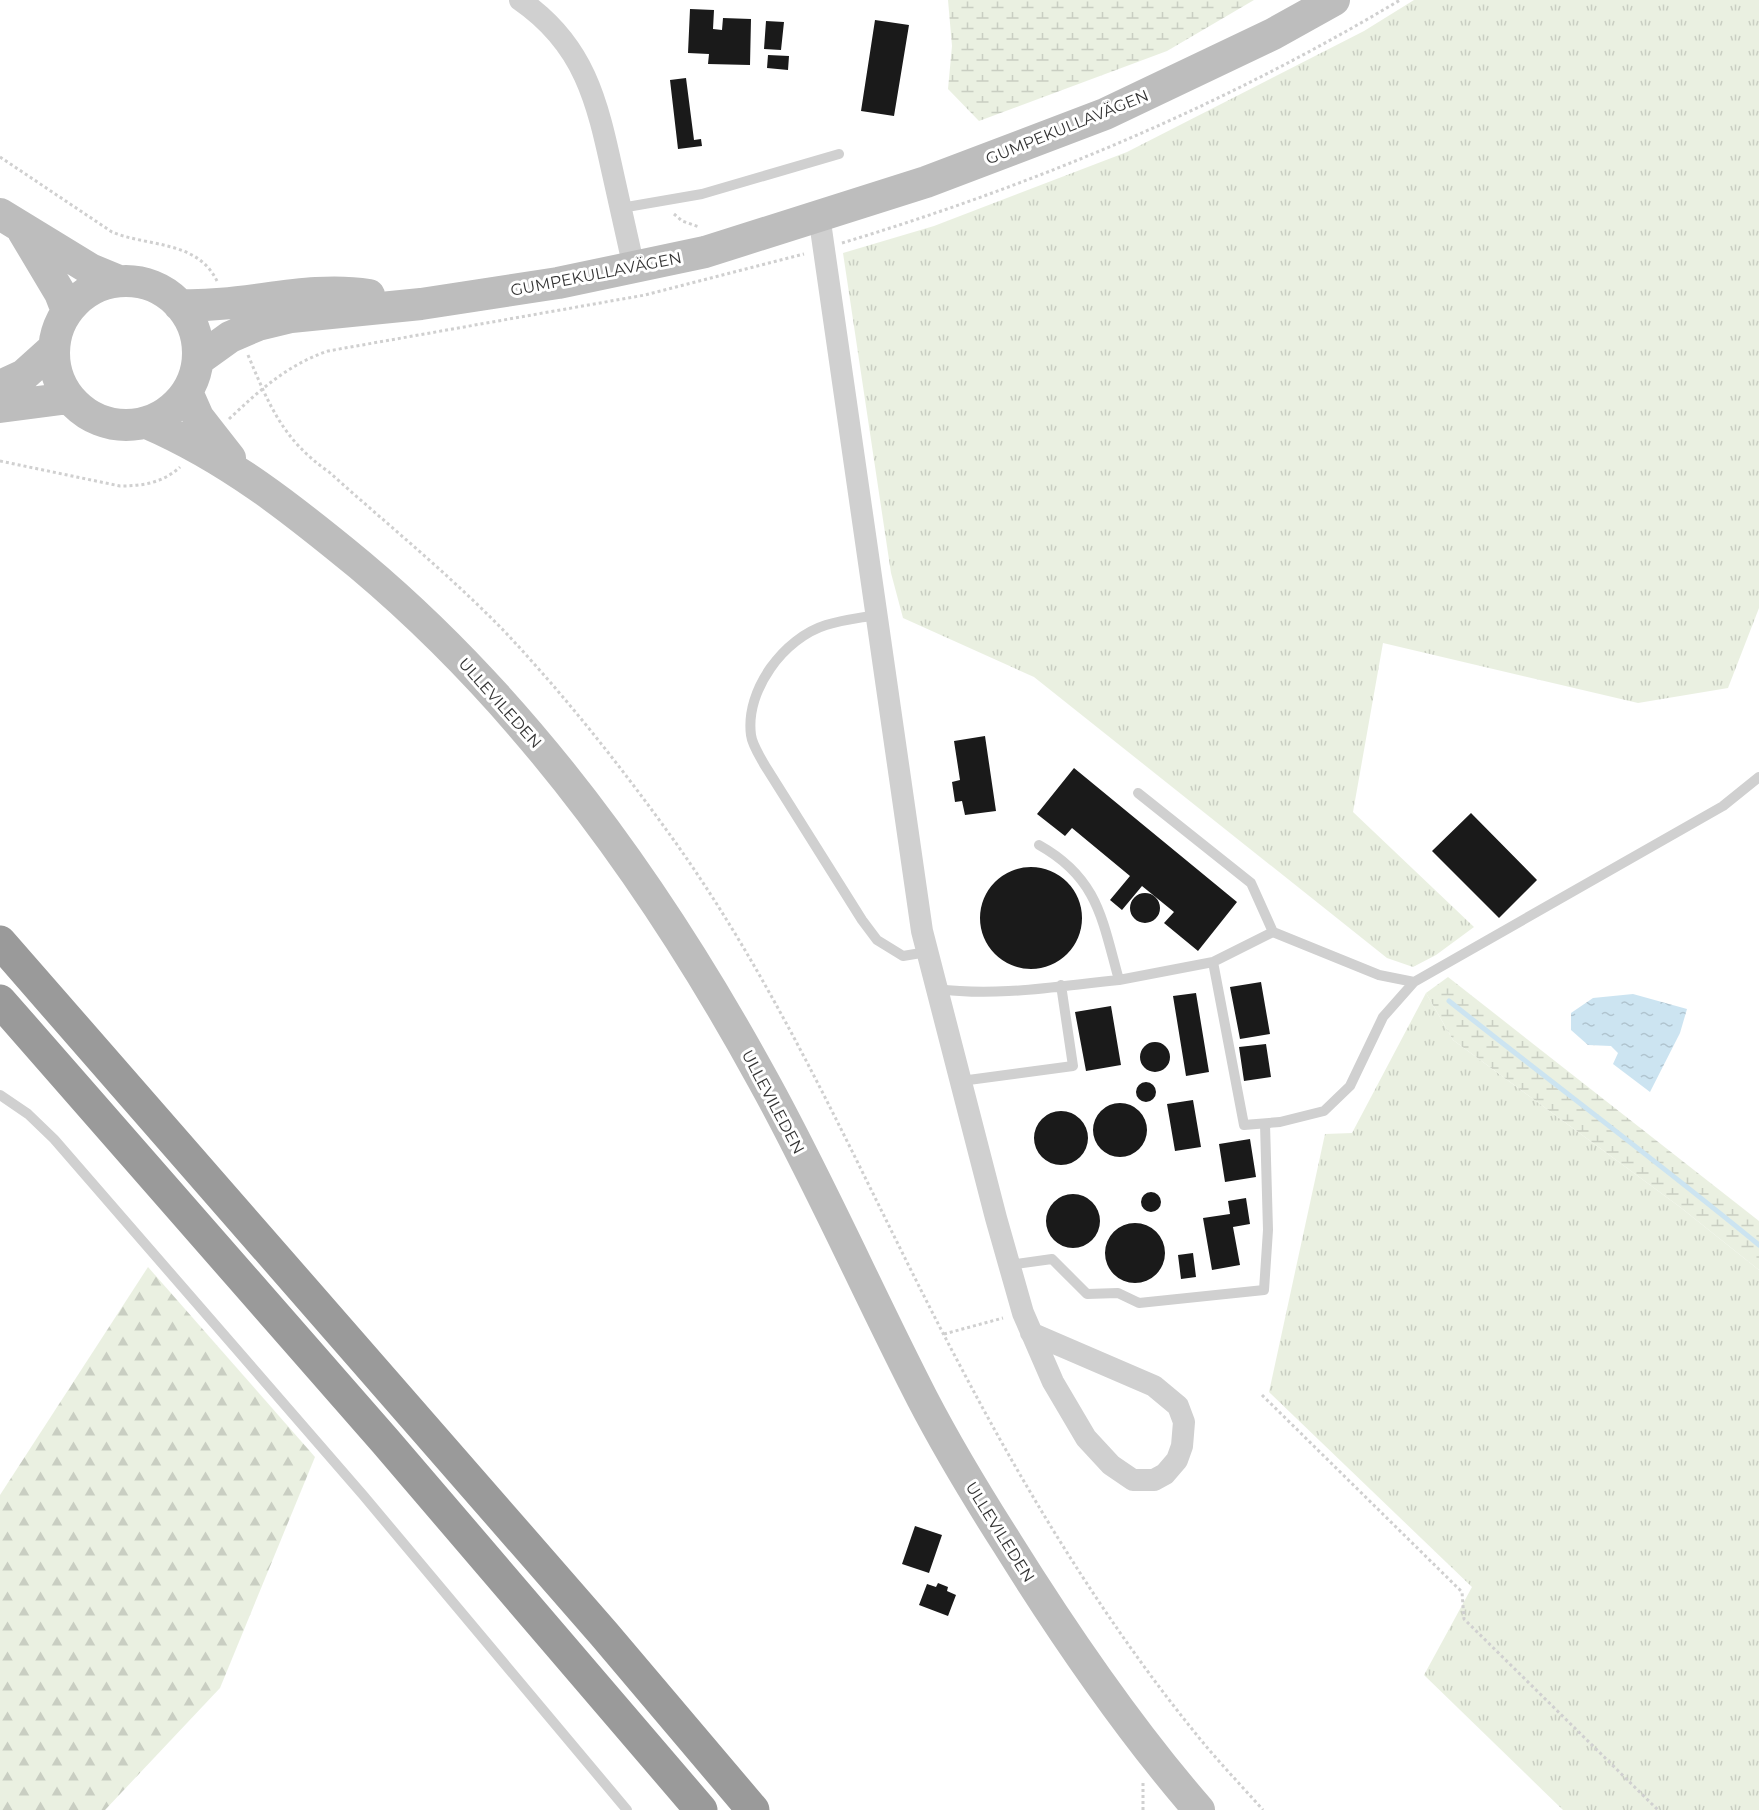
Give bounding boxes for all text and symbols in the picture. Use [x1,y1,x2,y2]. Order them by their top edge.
street label: GUMPEKULLAVÄGEN [982,85,1151,168]
street label: GUMPEKULLAVÄGEN [509,247,683,300]
street label: ULLEVILEDEN [455,654,545,752]
street label: ULLEVILEDEN [738,1047,808,1157]
street label: ULLEVILEDEN [962,1478,1038,1586]

